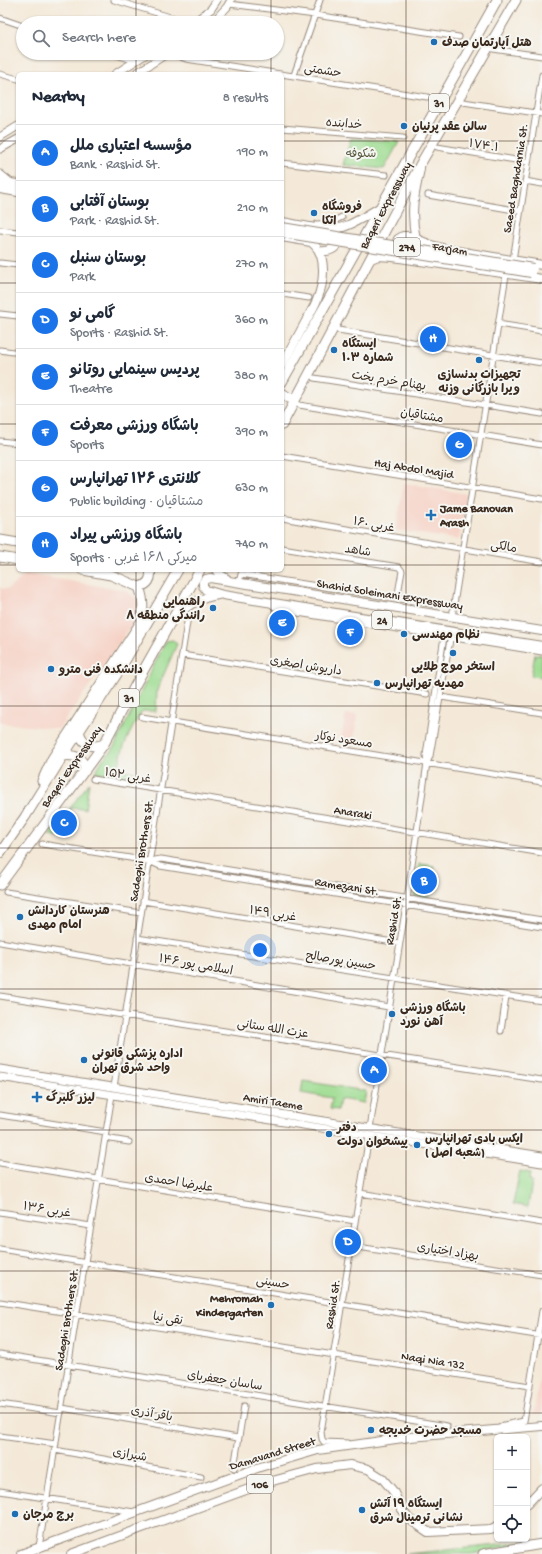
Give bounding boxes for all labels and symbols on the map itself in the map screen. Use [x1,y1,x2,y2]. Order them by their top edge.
place label: هتل آپارتمان صدف [442,35,532,51]
marker: هتل آپارتمان صدف [429,37,439,47]
street label: حشمتی [303,62,342,82]
road number: 31 [429,94,449,112]
street label: خدابنده [325,115,363,134]
marker: سالن عقد پرنیان [399,121,409,131]
place label: سالن عقد پرنیان [412,121,487,135]
street label: Saeed Baghdarnia St. [501,123,533,234]
street label: ۱۷۴.۱ [468,138,500,156]
park label: شکوفه [346,148,376,162]
street label: Baqeri Expressway [357,160,416,253]
place label: فروشگاه اتکا [322,198,362,229]
marker: فروشگاه اتکا [309,208,319,218]
road number: 274 [394,238,420,256]
street label: Farjam [430,240,469,260]
pin: H [420,324,446,354]
place label: ایستگاه شماره ۱۰۳ [342,335,393,366]
marker: ایستگاه شماره ۱۰۳ [329,345,339,355]
marker: تجهیزات بدنسازی ویرا بازرگانی وزنه [474,355,484,365]
street label: بهنام خرم بخت [350,368,427,395]
place label: تجهیزات بدنسازی ویرا بازرگانی وزنه [438,369,521,397]
street label: مشتاقیان [399,407,444,427]
pin: G [446,430,472,460]
street label: Haj Abdol Majid [373,457,455,483]
place label: Jame Banovan Arash [439,503,513,531]
marker: Jame Banovan Arash [425,509,437,521]
street label: ۱۶۰ غربی [352,514,396,537]
street label: مالکی [489,539,518,557]
street label: شاهد [344,543,372,561]
street label: Shahid Soleimani Expressway [316,577,464,614]
place label: راهنمایی رانندگی منطقه ۸ [126,595,205,624]
marker: راهنمایی رانندگی منطقه ۸ [208,603,218,613]
pin: E [269,608,295,638]
road number: 24 [372,611,392,629]
pin: F [337,617,363,647]
marker: نظام مهندسی [399,629,409,639]
place label: نظام مهندسی [412,629,480,643]
marker: استخر موج طلایی [448,648,458,658]
street label: داریوش اصغری [269,654,343,680]
place label: استخر موج طلایی [411,661,495,675]
place label: دانشکده فنی مترو [58,663,143,678]
marker: دانشکده فنی مترو [46,664,56,674]
marker: مهدیه تهرانپارس [372,678,382,688]
place label: مهدیه تهرانپارس [385,678,464,692]
road number: 31 [119,689,139,707]
street label: Baqeri Expressway [39,723,106,812]
street label: مسعود نوکار [313,729,373,752]
street label: ۱۵۲ غربی [103,766,152,788]
street label: Sadeghi Brothers St. [128,798,158,903]
street label: Anaraki [333,804,373,824]
pin: C [51,808,77,838]
pin: B [411,866,437,896]
street label: Ramezani St. [313,876,380,900]
street label: Rashid St. [384,894,406,946]
street label: ۱۴۹ غربی [248,904,297,926]
place label: هنرستان کاردانش امام مهدی [28,905,110,933]
marker: هنرستان کاردانش امام مهدی [15,912,25,922]
your location [250,940,270,960]
street label: حسین پورصالح [305,950,377,974]
street label: ۱۴۶ اسلامی پور [158,952,234,979]
place label: باشگاه ورزشی آهن نورد [400,999,466,1030]
marker: باشگاه ورزشی آهن نورد [387,1009,397,1019]
street label: عزت الله ستانی [236,1017,309,1043]
place label: اداره پزشكی قانونی واحد شرق تهران [92,1047,183,1076]
marker: اداره پزشكی قانونی واحد شرق تهران [79,1055,89,1065]
pin: A [361,1055,387,1085]
place label: لیزر گلبرگ [46,1089,95,1106]
marker: لیزر گلبرگ [31,1091,43,1103]
street label: Amiri Taeme [242,1091,304,1115]
place label: دفتر پیشخوان دولت [336,1121,408,1150]
marker: دفتر پیشخوان دولت [324,1129,334,1139]
place label: ایکس بادی تهرانپارس ( شعبه اصل) [425,1133,523,1161]
marker: ایکس بادی تهرانپارس ( شعبه اصل) [412,1140,422,1150]
street label: علیرضا احمدی [144,1172,214,1196]
street label: ۱۳۶ غربی [22,1199,72,1222]
pin: D [335,1227,361,1257]
street label: بهزاد اختیاری [416,1240,480,1265]
street label: Sadeghi Brothers St. [53,1267,83,1372]
street label: حسینی [255,1274,290,1294]
street label: Rashid St. [323,1278,345,1330]
place label: Mehromah Kindergarten [195,1293,264,1321]
marker: Mehromah Kindergarten [266,1300,276,1310]
street label: نقی نیا [152,1311,184,1329]
street label: Naqi Nia 132 [400,1350,466,1374]
street label: ساسان جعفربای [186,1369,263,1395]
street label: باقر آذری [130,1403,174,1426]
marker: مسجد حضرت خدیجه [366,1425,376,1435]
place label: مسجد حضرت خدیجه [379,1425,482,1439]
street label: Damavand Street [227,1435,318,1475]
street label: شیرازی [111,1446,148,1466]
road number: 106 [247,1475,273,1493]
place label: ایستگاه ۱۹ آتش نشانی ترمینال شرق [370,1495,463,1526]
marker: ایستگاه ۱۹ آتش نشانی ترمینال شرق [357,1505,367,1515]
marker: برج مرجان [10,1509,20,1519]
place label: برج مرجان [23,1509,74,1523]

